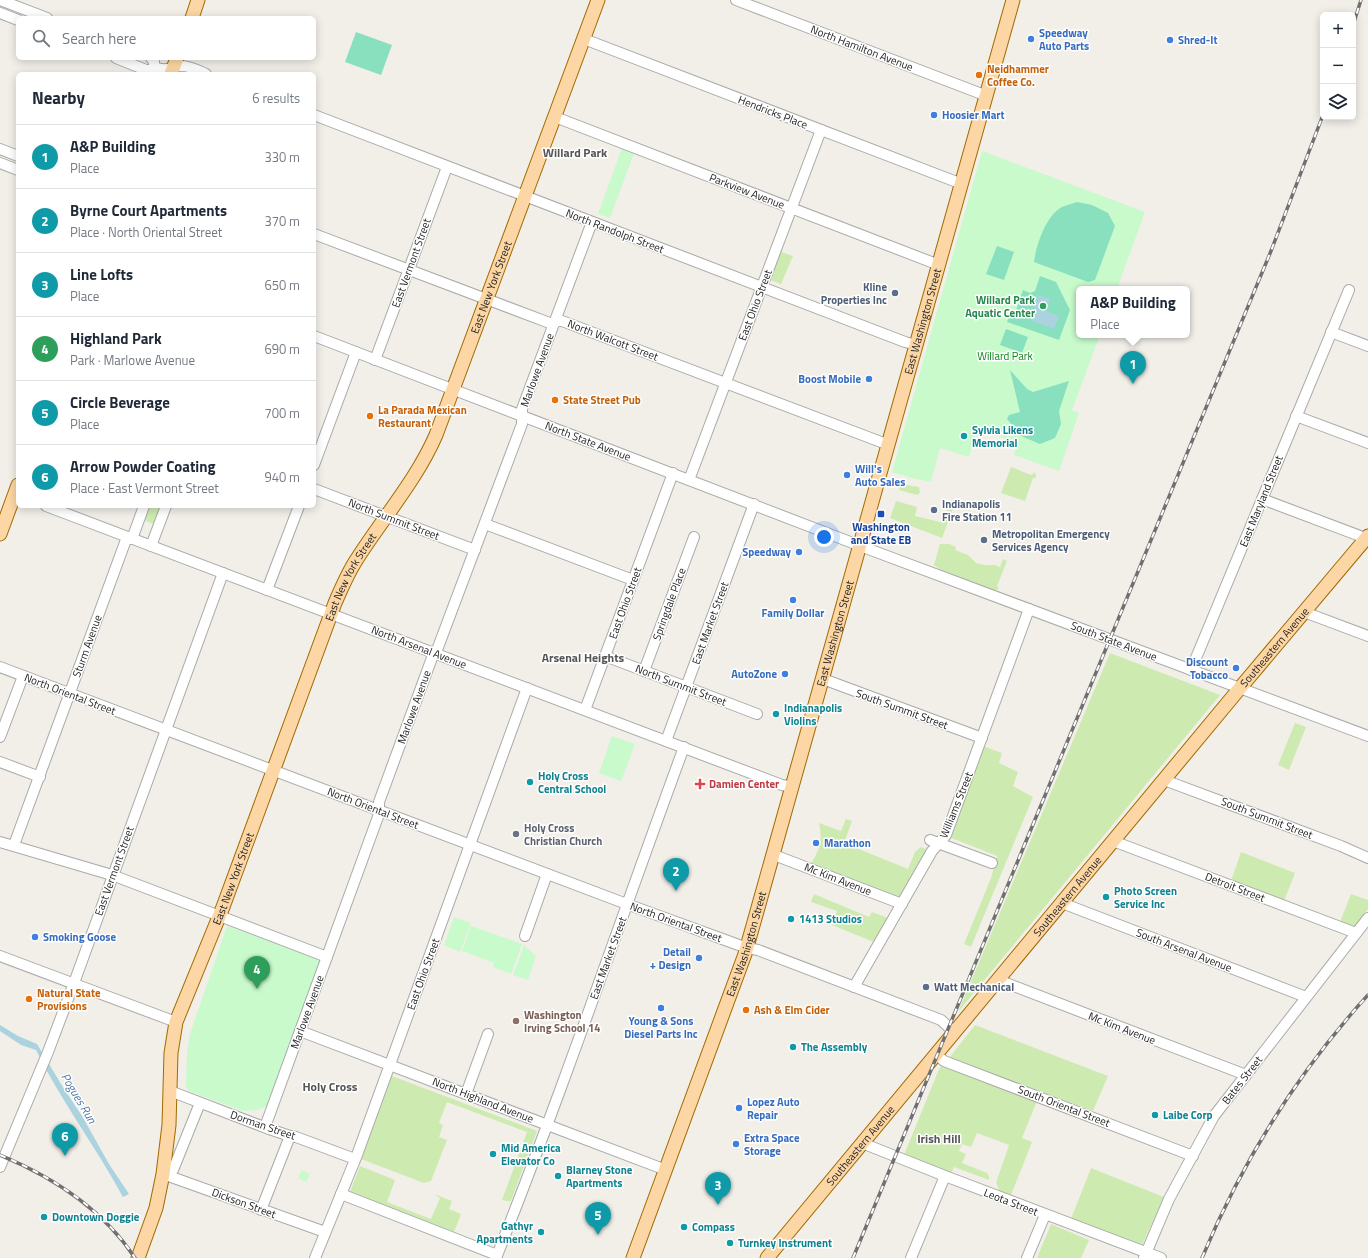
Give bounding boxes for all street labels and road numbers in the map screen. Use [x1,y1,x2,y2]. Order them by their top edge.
street label: North Hamilton Avenue [808,21,916,75]
street label: Hendricks Place [736,91,811,133]
street label: Parkview Avenue [707,169,787,213]
street label: North Randolph Street [564,205,667,257]
street label: East Vermont Street [387,216,435,310]
street label: East New York Street [466,239,516,336]
street label: East Washington Street [900,266,945,376]
street label: East Ohio Street [734,267,776,343]
street label: North Walcott Street [565,315,661,365]
street label: Marlowe Avenue [516,330,558,409]
street label: North State Avenue [543,417,634,465]
street label: East Maryland Street [1235,453,1287,549]
street label: North Summit Street [346,494,442,544]
street label: East New York Street [321,530,380,623]
street label: East Ohio Street [605,565,645,641]
street label: Springdale Place [648,565,690,643]
street label: East Washington Street [813,578,858,688]
street label: East Market Street [688,579,732,667]
street label: Southeastern Avenue [1236,604,1313,690]
street label: Sturm Avenue [68,612,106,679]
street label: South State Avenue [1069,617,1160,665]
street label: North Arsenal Avenue [369,621,469,673]
street label: North Summit Street [633,660,729,710]
street label: Marlowe Avenue [393,667,435,746]
street label: North Oriental Street [22,669,118,719]
street label: South Summit Street [854,685,950,733]
street label: Williams Street [935,769,977,841]
street label: North Oriental Street [325,783,421,833]
street label: South Summit Street [1219,793,1315,843]
street label: East Vermont Street [90,824,138,918]
street label: East New York Street [209,830,258,927]
street label: Southeastern Avenue [1029,853,1105,940]
street label: Mc Kim Avenue [802,859,874,899]
street label: Detroit Street [1203,868,1267,906]
street label: East Washington Street [722,889,770,999]
street label: North Oriental Street [628,898,724,946]
street label: East Market Street [586,914,630,1002]
street label: South Arsenal Avenue [1134,924,1235,976]
street label: East Ohio Street [403,936,443,1012]
street label: Marlowe Avenue [286,972,328,1051]
street label: Mc Kim Avenue [1086,1008,1158,1048]
street label: Bates Street [1218,1052,1266,1108]
street label: North Highland Avenue [430,1073,536,1127]
street label: South Oriental Street [1016,1081,1112,1131]
street label: Southeastern Avenue [822,1102,898,1189]
street label: Dorman Street [228,1106,298,1144]
street label: Dickson Street [210,1184,278,1222]
street label: Leota Street [982,1184,1040,1220]

